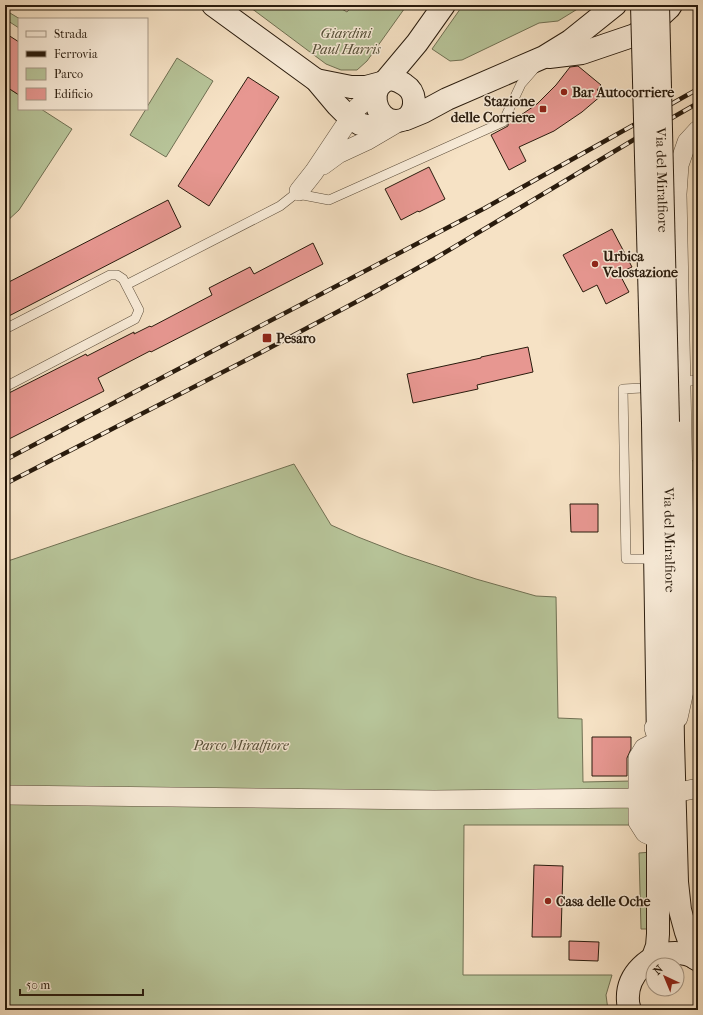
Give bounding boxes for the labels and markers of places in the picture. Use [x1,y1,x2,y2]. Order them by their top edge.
place label: Bar Autocorriere [572,84,674,101]
marker: Bar Autocorriere [559,87,569,97]
place label: Stazione delle Corriere [451,93,535,126]
marker: Stazione delle Corriere [538,104,548,114]
place label: Urbica Velostazione [602,248,678,281]
marker: Urbica Velostazione [590,259,600,269]
place label: Pesaro [276,330,316,347]
marker: Pesaro [261,332,273,344]
place label: Casa delle Oche [556,893,651,910]
marker: Casa delle Oche [543,896,553,906]

